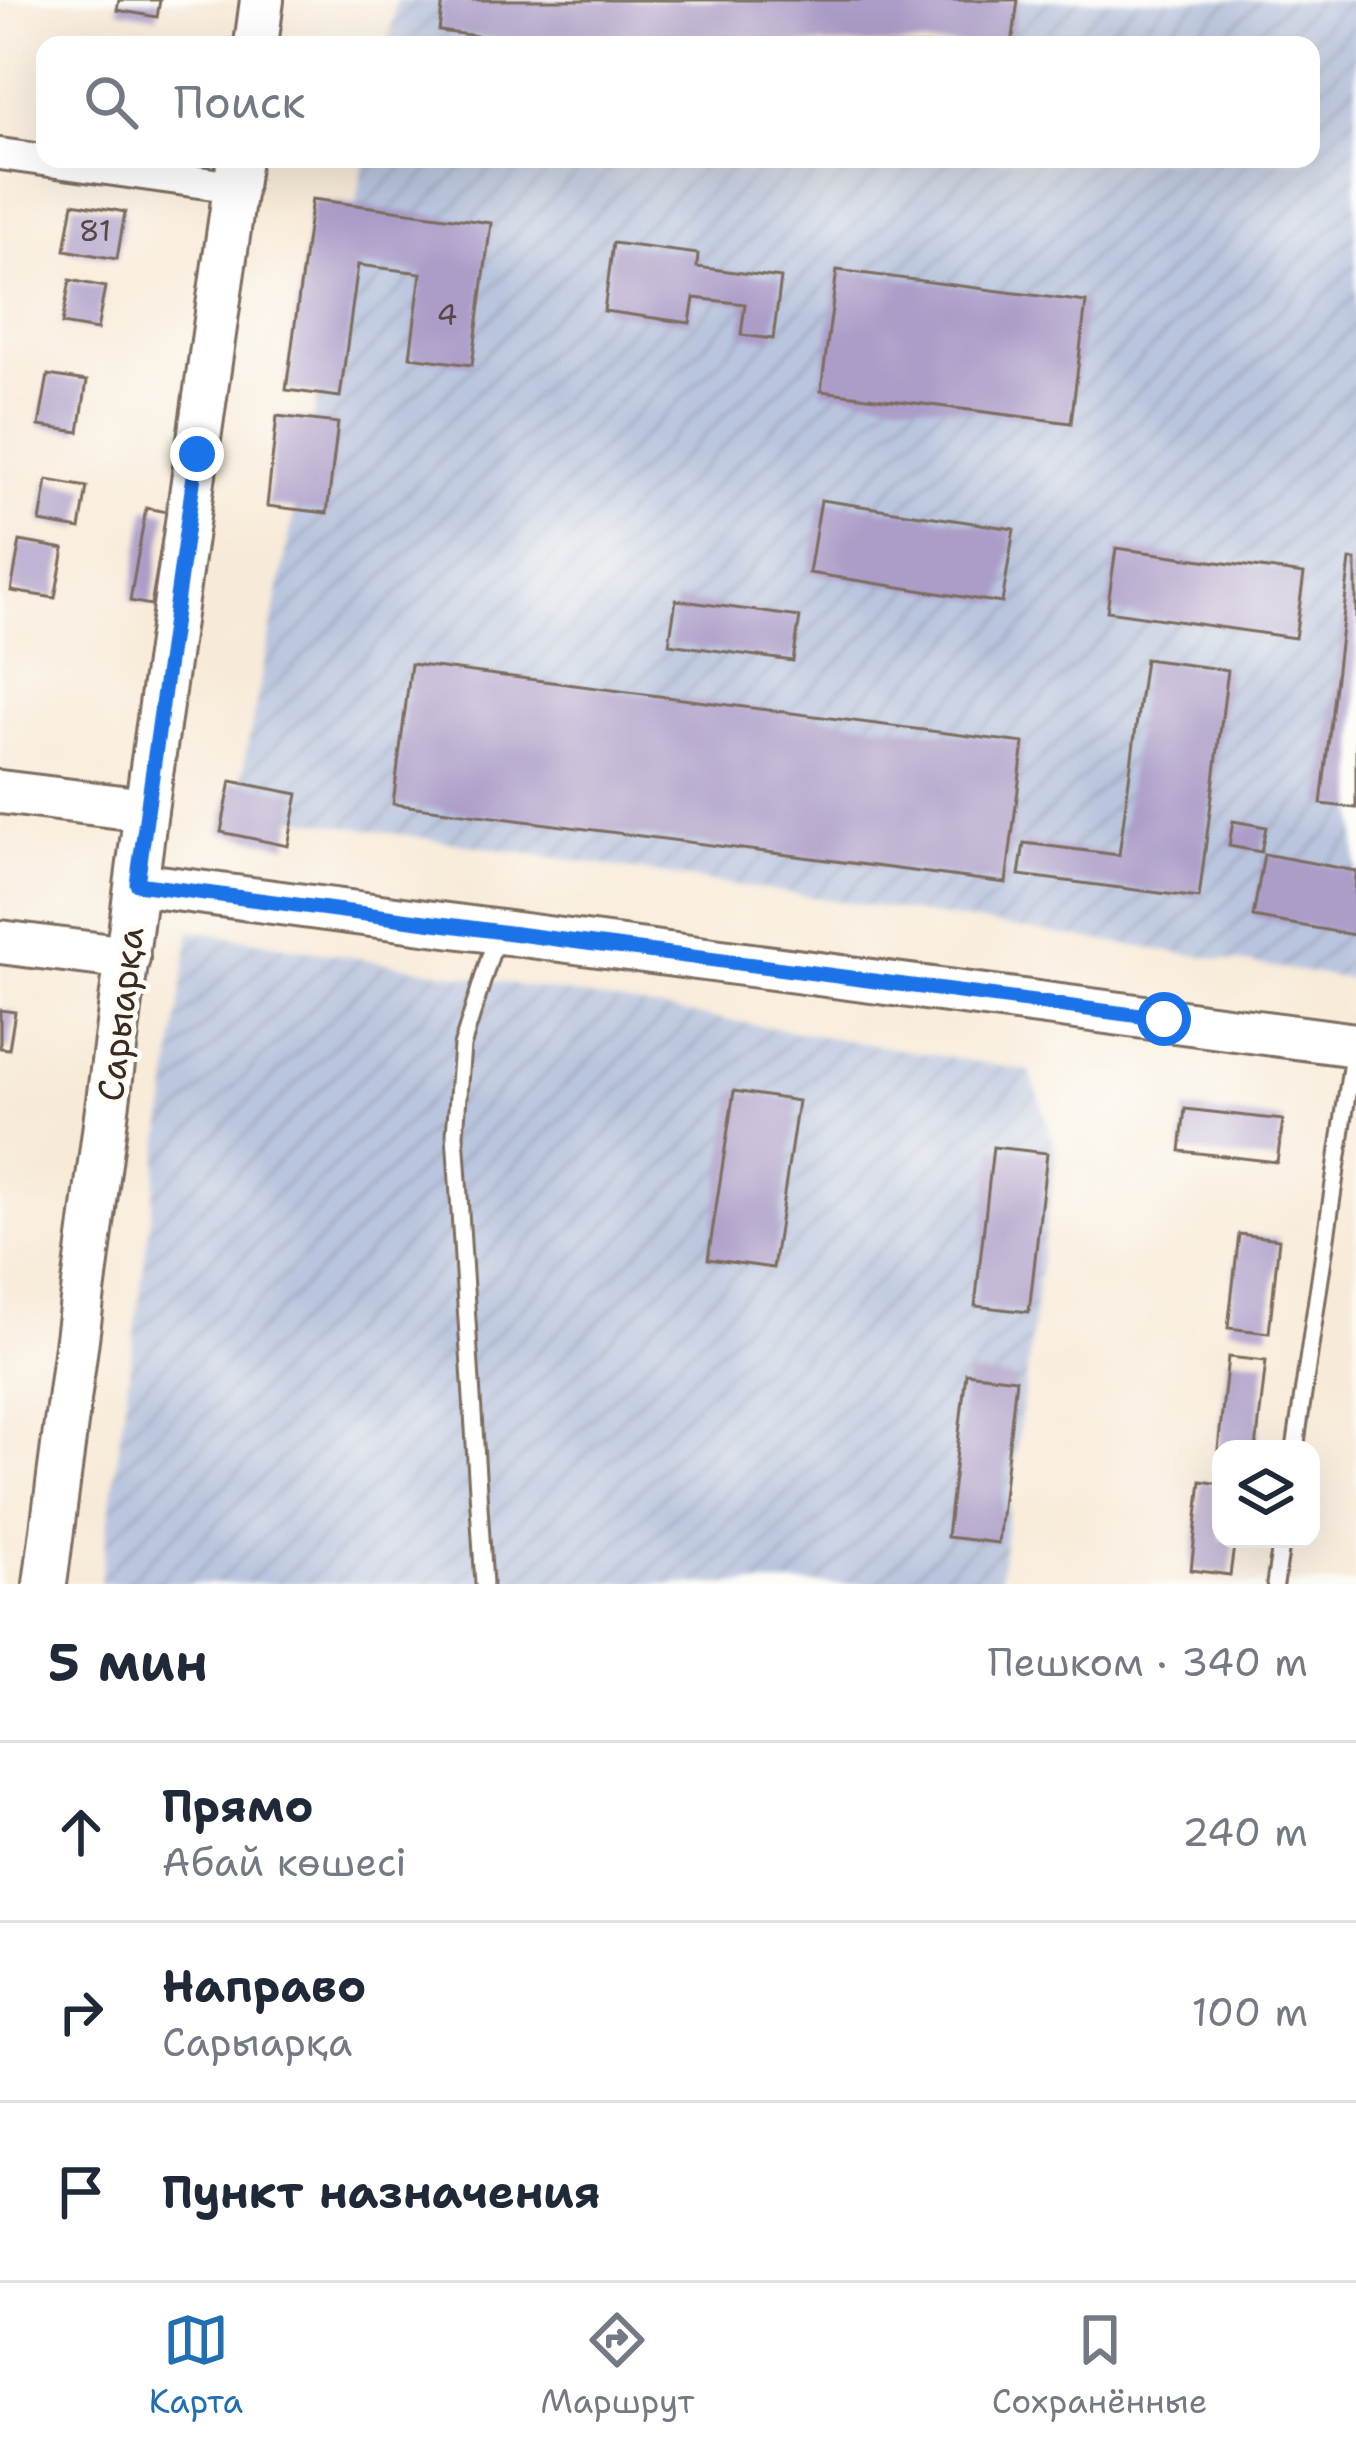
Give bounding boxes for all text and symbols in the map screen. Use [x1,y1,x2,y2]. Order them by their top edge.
search box [36,36,1320,168]
icon: search [78,69,144,135]
text: Поиск [174,72,305,132]
house number: 81 [79,210,111,251]
house number: 4 [437,294,458,335]
route end [170,427,224,481]
street label: Сарыарқа [85,924,156,1104]
route start [1137,992,1191,1046]
map controls [1212,1440,1320,1548]
button: layers [1212,1440,1320,1548]
text: 5 мин [48,1628,208,1696]
text: Пешком · 340 m [988,1636,1308,1688]
text: Прямо [162,1776,313,1836]
icon: ahead [48,1799,114,1865]
text: 240 m [1182,1806,1308,1858]
text: Абай көшесі [162,1836,407,1888]
text: Направо [162,1956,366,2016]
icon: right [48,1979,114,2045]
text: 100 m [1192,1986,1308,2038]
text: Сарыарқа [162,2016,352,2068]
icon: arrive [48,2159,114,2225]
text: Пункт назначения [162,2162,601,2222]
tab: Карта [149,2307,243,2424]
tab: Маршрут [540,2307,694,2424]
tab: Сохранённые [992,2307,1207,2424]

